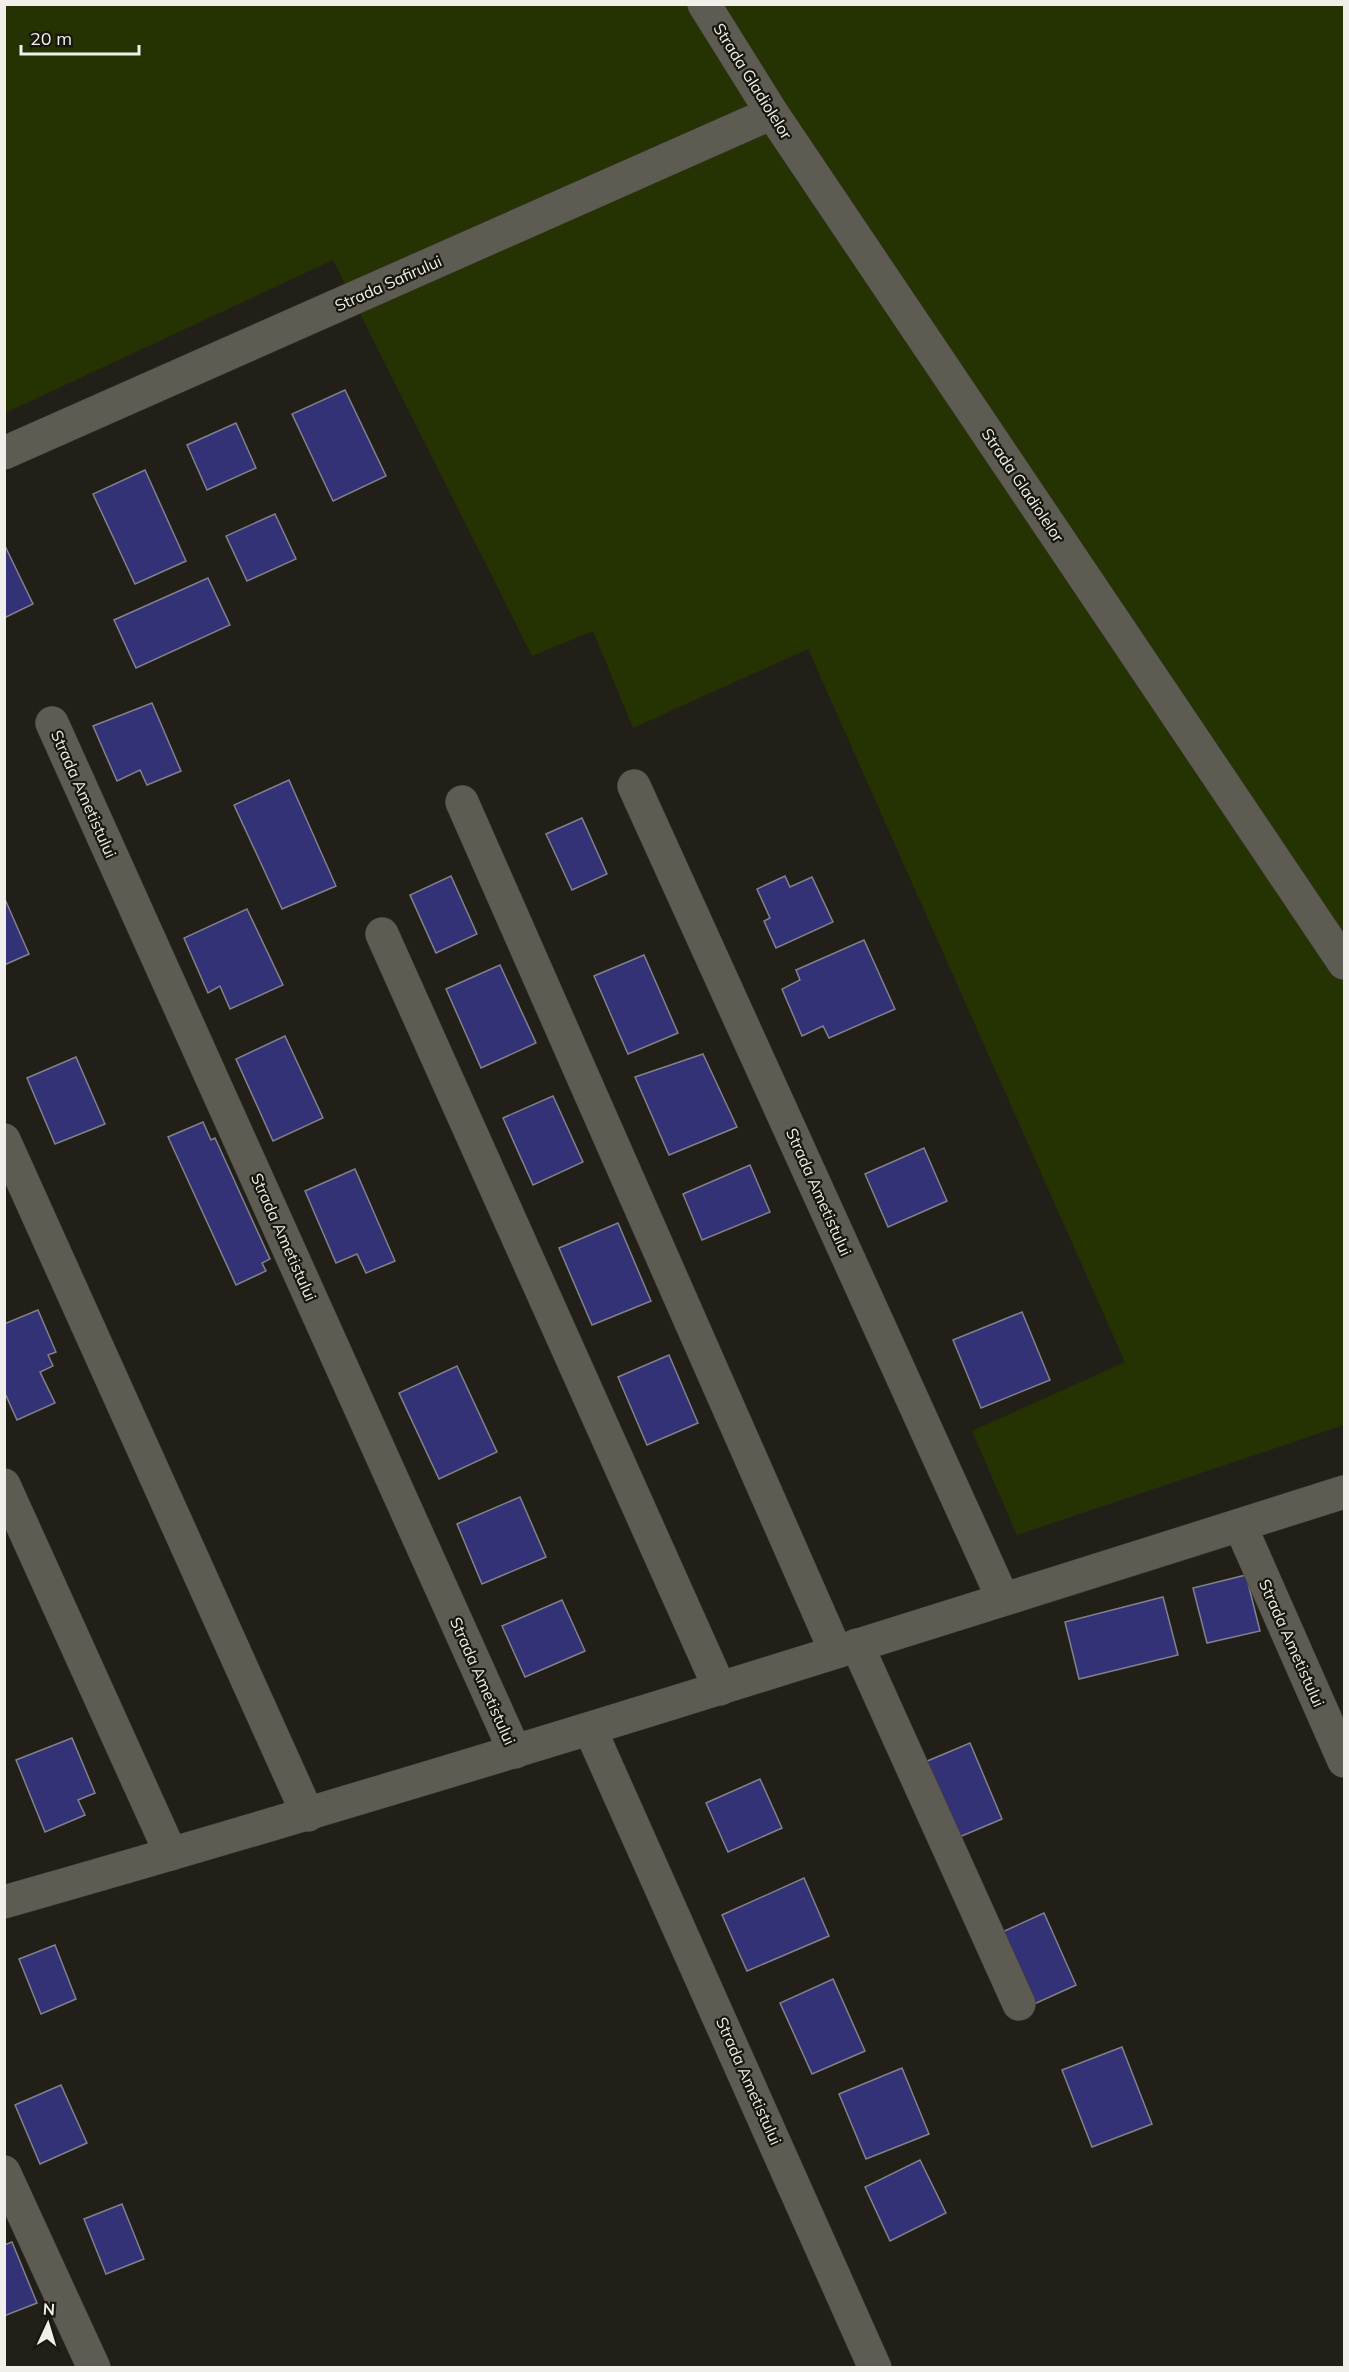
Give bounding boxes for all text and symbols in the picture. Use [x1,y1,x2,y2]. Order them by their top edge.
scale bar [21,18,140,56]
street label: Strada Gladiolelor [709,19,797,143]
text: 20 m [30,27,72,50]
street label: Strada Safirului [331,250,445,316]
street label: Strada Gladiolelor [977,424,1069,546]
street label: Strada Ametistului [47,727,121,861]
street label: Strada Ametistului [782,1125,856,1259]
street label: Strada Ametistului [247,1170,321,1304]
street label: Strada Ametistului [1255,1576,1329,1710]
street label: Strada Ametistului [446,1614,520,1748]
street label: Strada Ametistului [712,2014,786,2148]
north arrow [18,2294,78,2354]
text: N [42,2299,56,2319]

